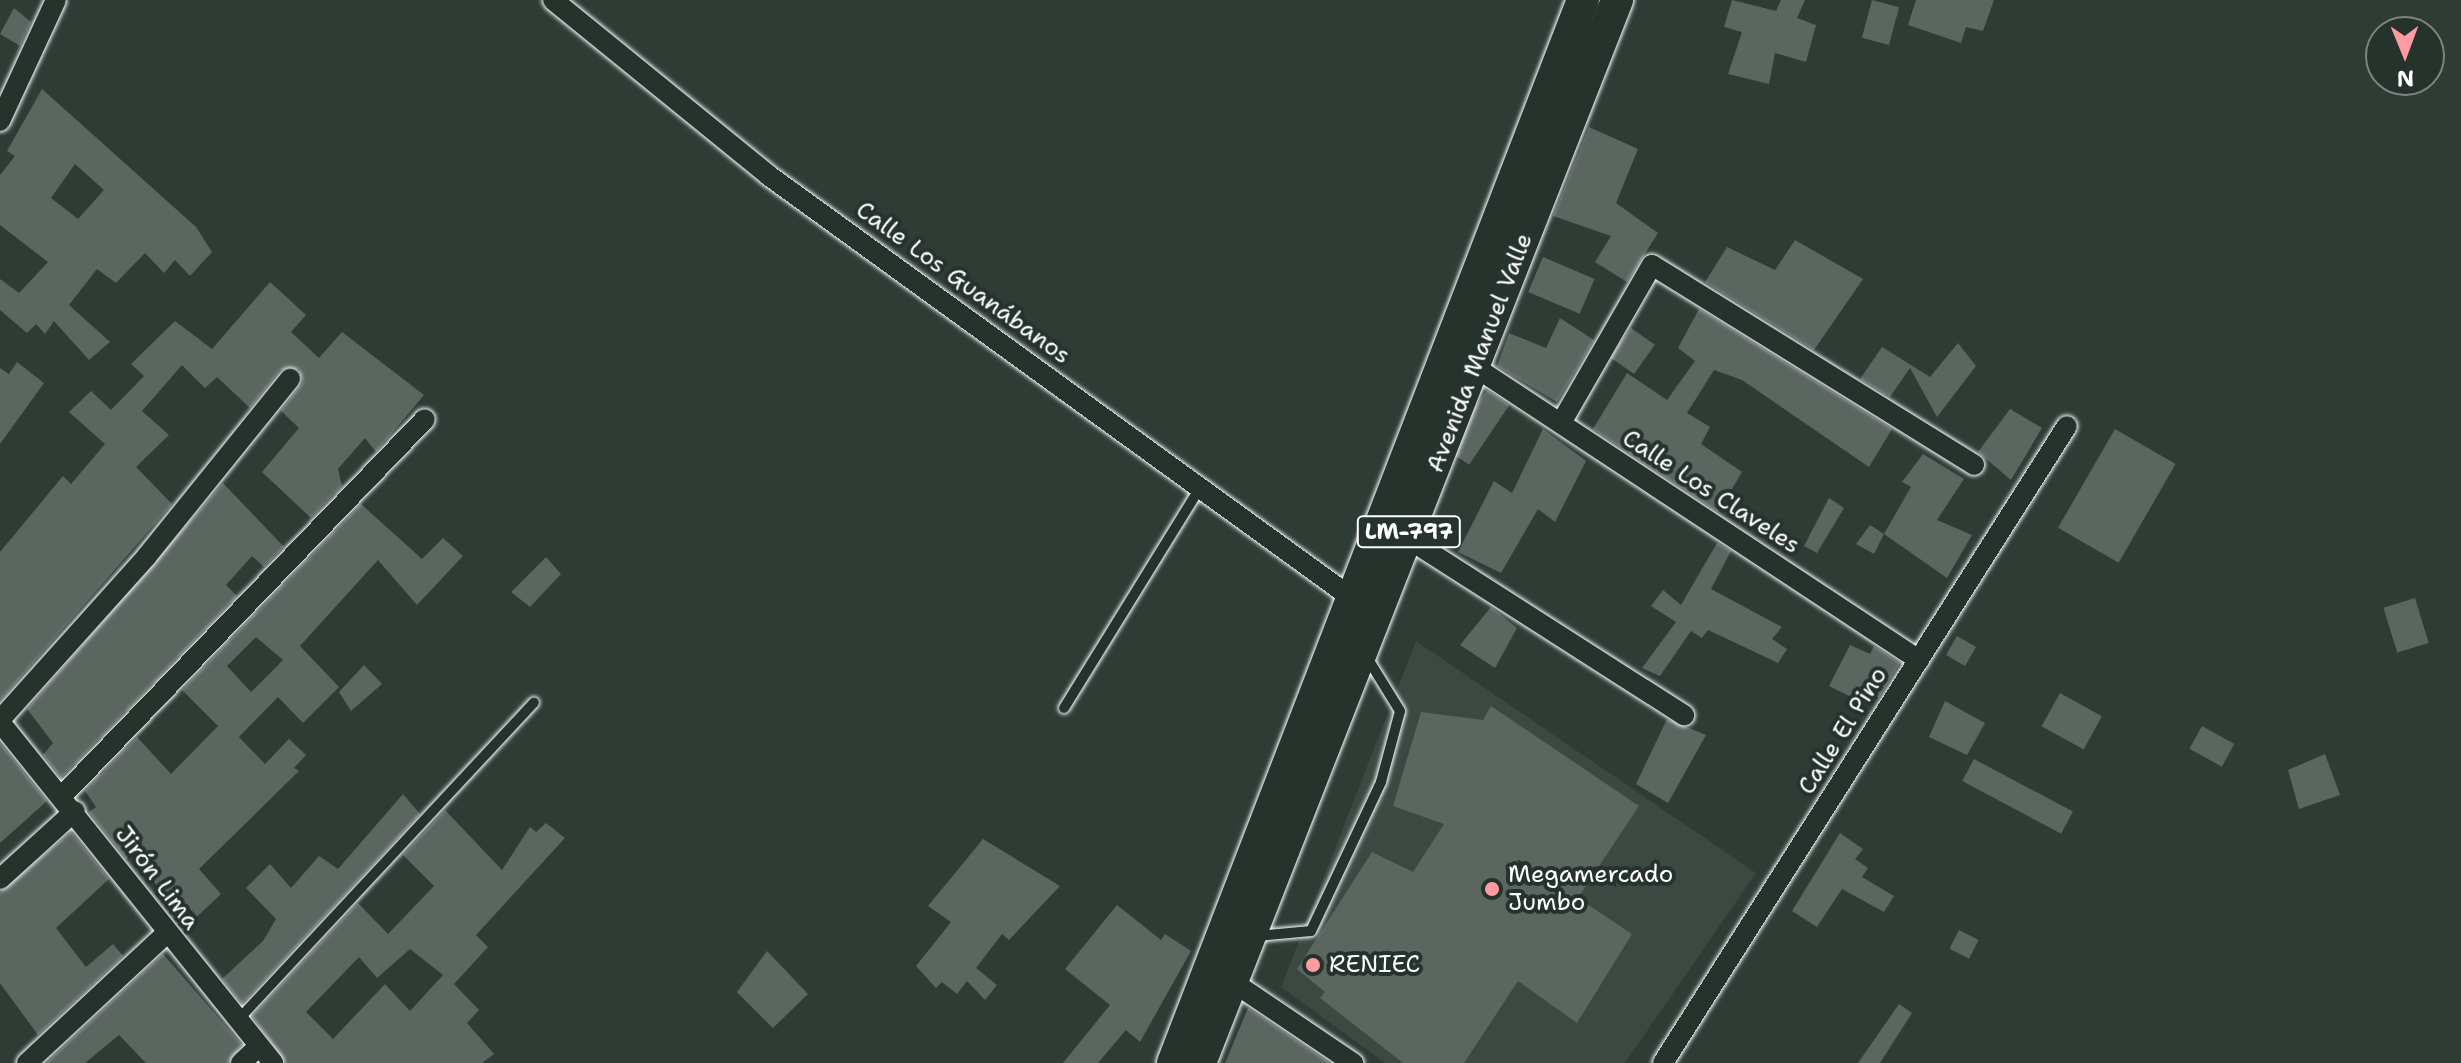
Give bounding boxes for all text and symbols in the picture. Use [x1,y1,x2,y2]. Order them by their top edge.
north arrow [2365,16,2445,96]
text: N [2396,64,2414,93]
street label: Calle Los Guanábanos [850,196,1076,370]
street label: Avenida Manuel Valle [1421,229,1539,477]
street label: Calle Los Claveles [1617,424,1805,560]
road number: LM-797 [1355,514,1463,550]
street label: Calle El Pino [1792,662,1894,800]
street label: Jirón Lima [109,820,205,936]
place label: Megamercado Jumbo [1508,861,1673,917]
marker: Megamercado Jumbo [1483,880,1501,898]
place label: RENIEC [1329,951,1420,979]
marker: RENIEC [1304,956,1322,974]

